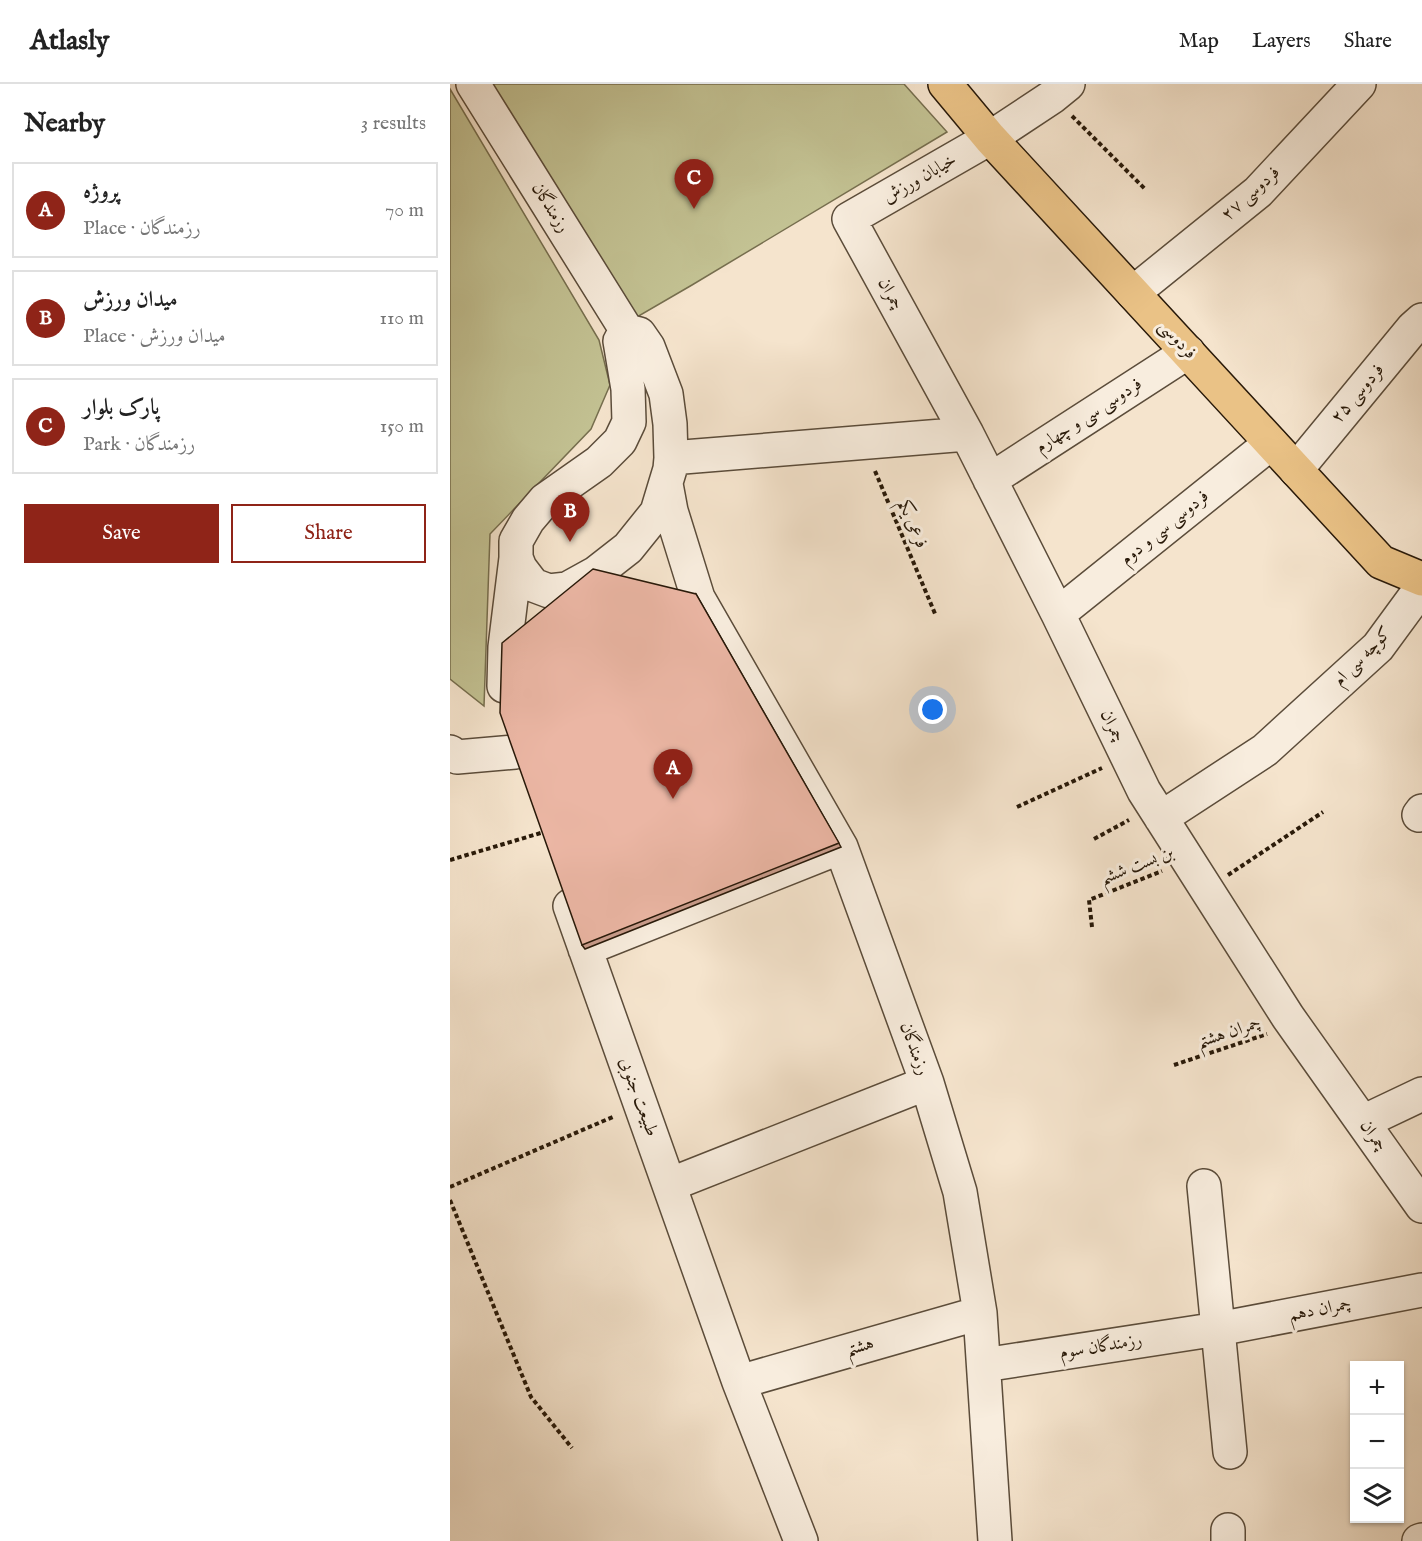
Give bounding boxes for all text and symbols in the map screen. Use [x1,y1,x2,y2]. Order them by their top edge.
text: Atlasly [30,24,109,59]
text: Map [1179,28,1219,55]
text: Layers [1252,28,1311,55]
text: Share [1344,28,1392,55]
text: Nearby [24,107,105,140]
text: 3 results [361,111,426,136]
street label: خیابان ورزش [879,149,961,209]
pin: C [674,160,714,209]
street label: فردوسی ۲۷ [1217,162,1285,226]
text: پروژه [83,178,119,206]
street label: رزمندگان [526,178,575,237]
text: A [39,198,52,223]
text: 70 m [385,198,424,223]
text: Place · رزمندگان [83,216,201,241]
street label: چمران [872,274,908,314]
text: میدان ورزش [83,286,178,314]
text: B [39,306,52,331]
text: 110 m [380,306,424,331]
street label: فردوسی [1153,315,1201,365]
text: Place · میدان ورزش [83,324,226,349]
street label: فردوسی ۲۵ [1326,359,1390,429]
street label: فردوسی سی و چهارم [1031,373,1148,462]
text: پارک بلوار [83,394,159,422]
text: C [38,414,53,439]
text: 150 m [380,414,424,439]
text: Park · رزمندگان [83,432,195,457]
street label: فردوسی سی و دوم [1116,485,1216,573]
pin: B [550,492,590,542]
street label: فرعی یکم [888,496,932,553]
button: Save [24,504,219,563]
button: Share [231,504,426,563]
street label: کوچه سی ام [1329,622,1399,694]
your location [918,695,947,724]
street label: چمران [1094,706,1130,746]
pin: A [654,750,692,799]
street label: بن بست ششم [1097,841,1180,895]
street label: چمران هشتم [1194,1012,1265,1059]
street label: رزمندگان [894,1019,935,1079]
street label: طبیعت جنوبی [613,1054,663,1140]
street label: چمران [1354,1116,1392,1156]
street label: چمران دهم [1287,1293,1354,1331]
street label: رزمندگان سوم [1058,1328,1144,1368]
street label: هشتم [843,1332,878,1367]
map controls [1350,1361,1404,1523]
button: + [1350,1361,1404,1415]
button: − [1350,1415,1404,1469]
button: layers [1350,1469,1404,1523]

